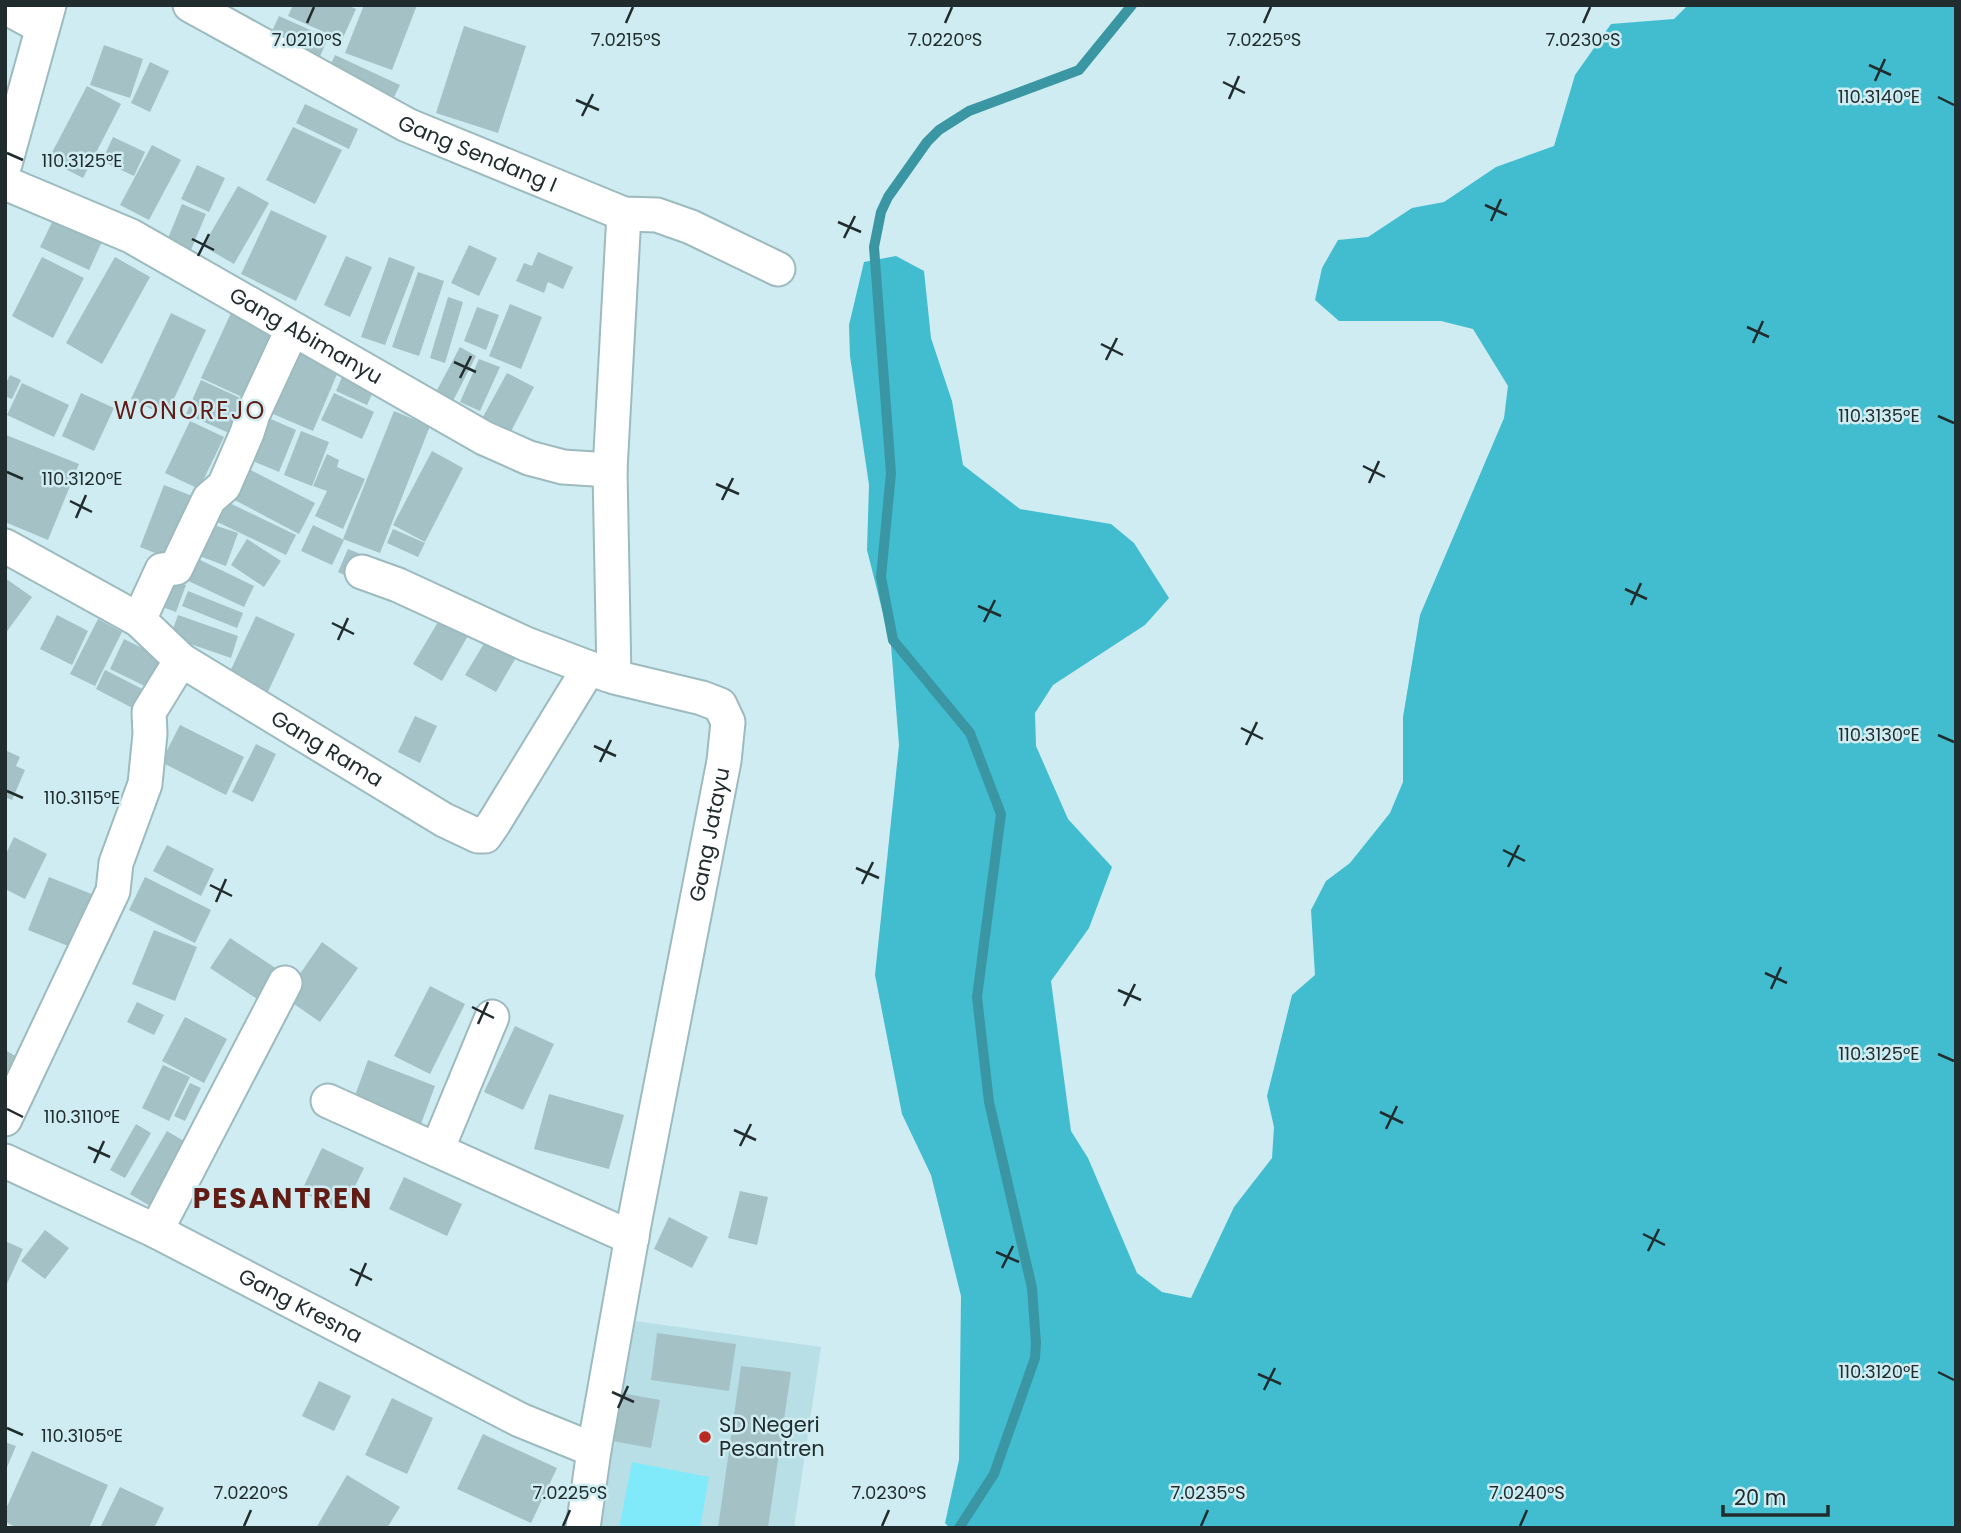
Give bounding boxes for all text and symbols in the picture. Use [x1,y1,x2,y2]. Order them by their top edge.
text: 7.0210°S [272,27,342,52]
text: 7.0215°S [591,27,661,52]
text: 7.0220°S [908,27,982,52]
text: 7.0225°S [1227,27,1301,52]
text: 7.0230°S [1545,27,1621,52]
text: 110.3140°E [1838,84,1920,109]
street label: Gang Sendang I [393,108,561,199]
text: 110.3125°E [41,148,123,173]
street label: Gang Abimanyu [224,280,388,391]
district label: WONOREJO [114,394,266,427]
text: 110.3135°E [1838,403,1920,428]
text: 110.3120°E [41,466,123,491]
street label: Gang Rama [266,703,389,794]
text: 110.3130°E [1838,722,1920,747]
street label: Gang Jatayu [682,765,736,904]
text: 110.3115°E [44,785,120,810]
text: 110.3125°E [1838,1041,1920,1066]
text: 110.3110°E [44,1104,120,1129]
district label: PESANTREN [193,1179,373,1218]
street label: Gang Kresna [234,1261,367,1350]
text: 110.3120°E [1838,1359,1920,1384]
place label: SD Negeri Pesantren [719,1410,825,1463]
text: 110.3105°E [41,1423,123,1448]
marker: SD Negeri Pesantren [697,1429,713,1445]
scale bar [1723,1474,1828,1518]
text: 7.0220°S [214,1480,288,1505]
text: 7.0225°S [533,1480,607,1505]
text: 7.0230°S [851,1480,927,1505]
text: 7.0235°S [1170,1480,1246,1505]
text: 7.0240°S [1489,1480,1565,1505]
text: 20 m [1734,1483,1787,1512]

